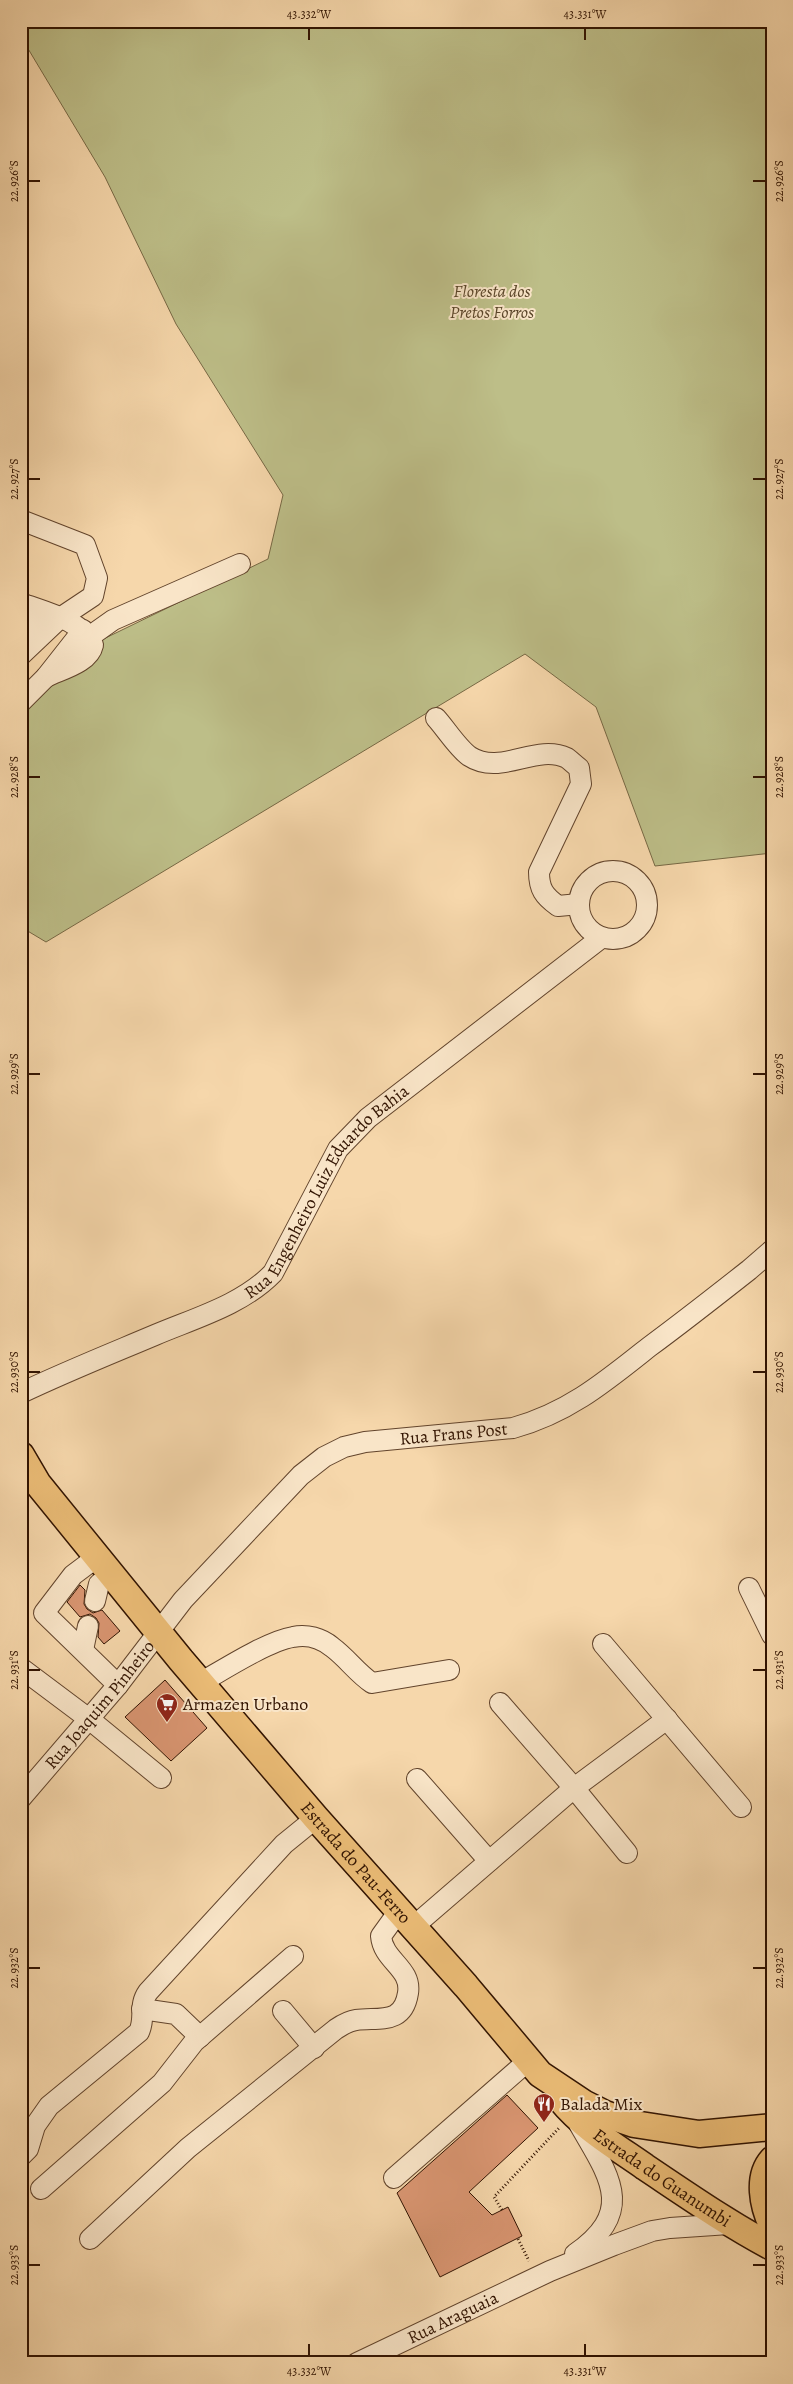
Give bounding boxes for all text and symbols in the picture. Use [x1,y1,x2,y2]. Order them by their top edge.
text: 43.332°W [287,6,332,22]
text: 43.331°W [564,6,607,22]
text: 22.926°S [6,160,22,202]
text: 22.926°S [771,160,787,202]
park label: Floresta dos Pretos Forros [450,279,534,324]
text: 22.927°S [6,458,22,500]
text: 22.927°S [771,458,787,500]
text: 22.928°S [6,756,22,798]
text: 22.928°S [771,756,787,798]
text: 22.929°S [6,1053,22,1095]
text: 22.929°S [771,1053,787,1095]
street label: Rua Engenheiro Luiz Eduardo Bahia [239,1078,414,1304]
text: 22.930°S [6,1351,22,1393]
text: 22.930°S [771,1351,787,1393]
street label: Rua Frans Post [399,1417,509,1451]
street label: Rua Joaquim Pinheiro [39,1635,160,1774]
text: 22.931°S [6,1650,22,1690]
text: 22.931°S [771,1650,787,1690]
supermarket icon: Armazen Urbano [155,1692,179,1723]
place label: Armazen Urbano [182,1692,308,1716]
street label: Estrada do Pau-Ferro [295,1796,417,1929]
text: 22.932°S [6,1947,22,1989]
text: 22.932°S [771,1947,787,1989]
restaurant icon: Balada Mix [532,2092,556,2123]
place label: Balada Mix [560,2092,643,2116]
street label: Estrada do Guanumbi [588,2123,736,2233]
text: 22.933°S [6,2245,22,2285]
text: 22.933°S [771,2245,787,2285]
street label: Rua Araguaia [403,2285,503,2349]
text: 43.332°W [287,2363,332,2379]
text: 43.331°W [564,2363,607,2379]

